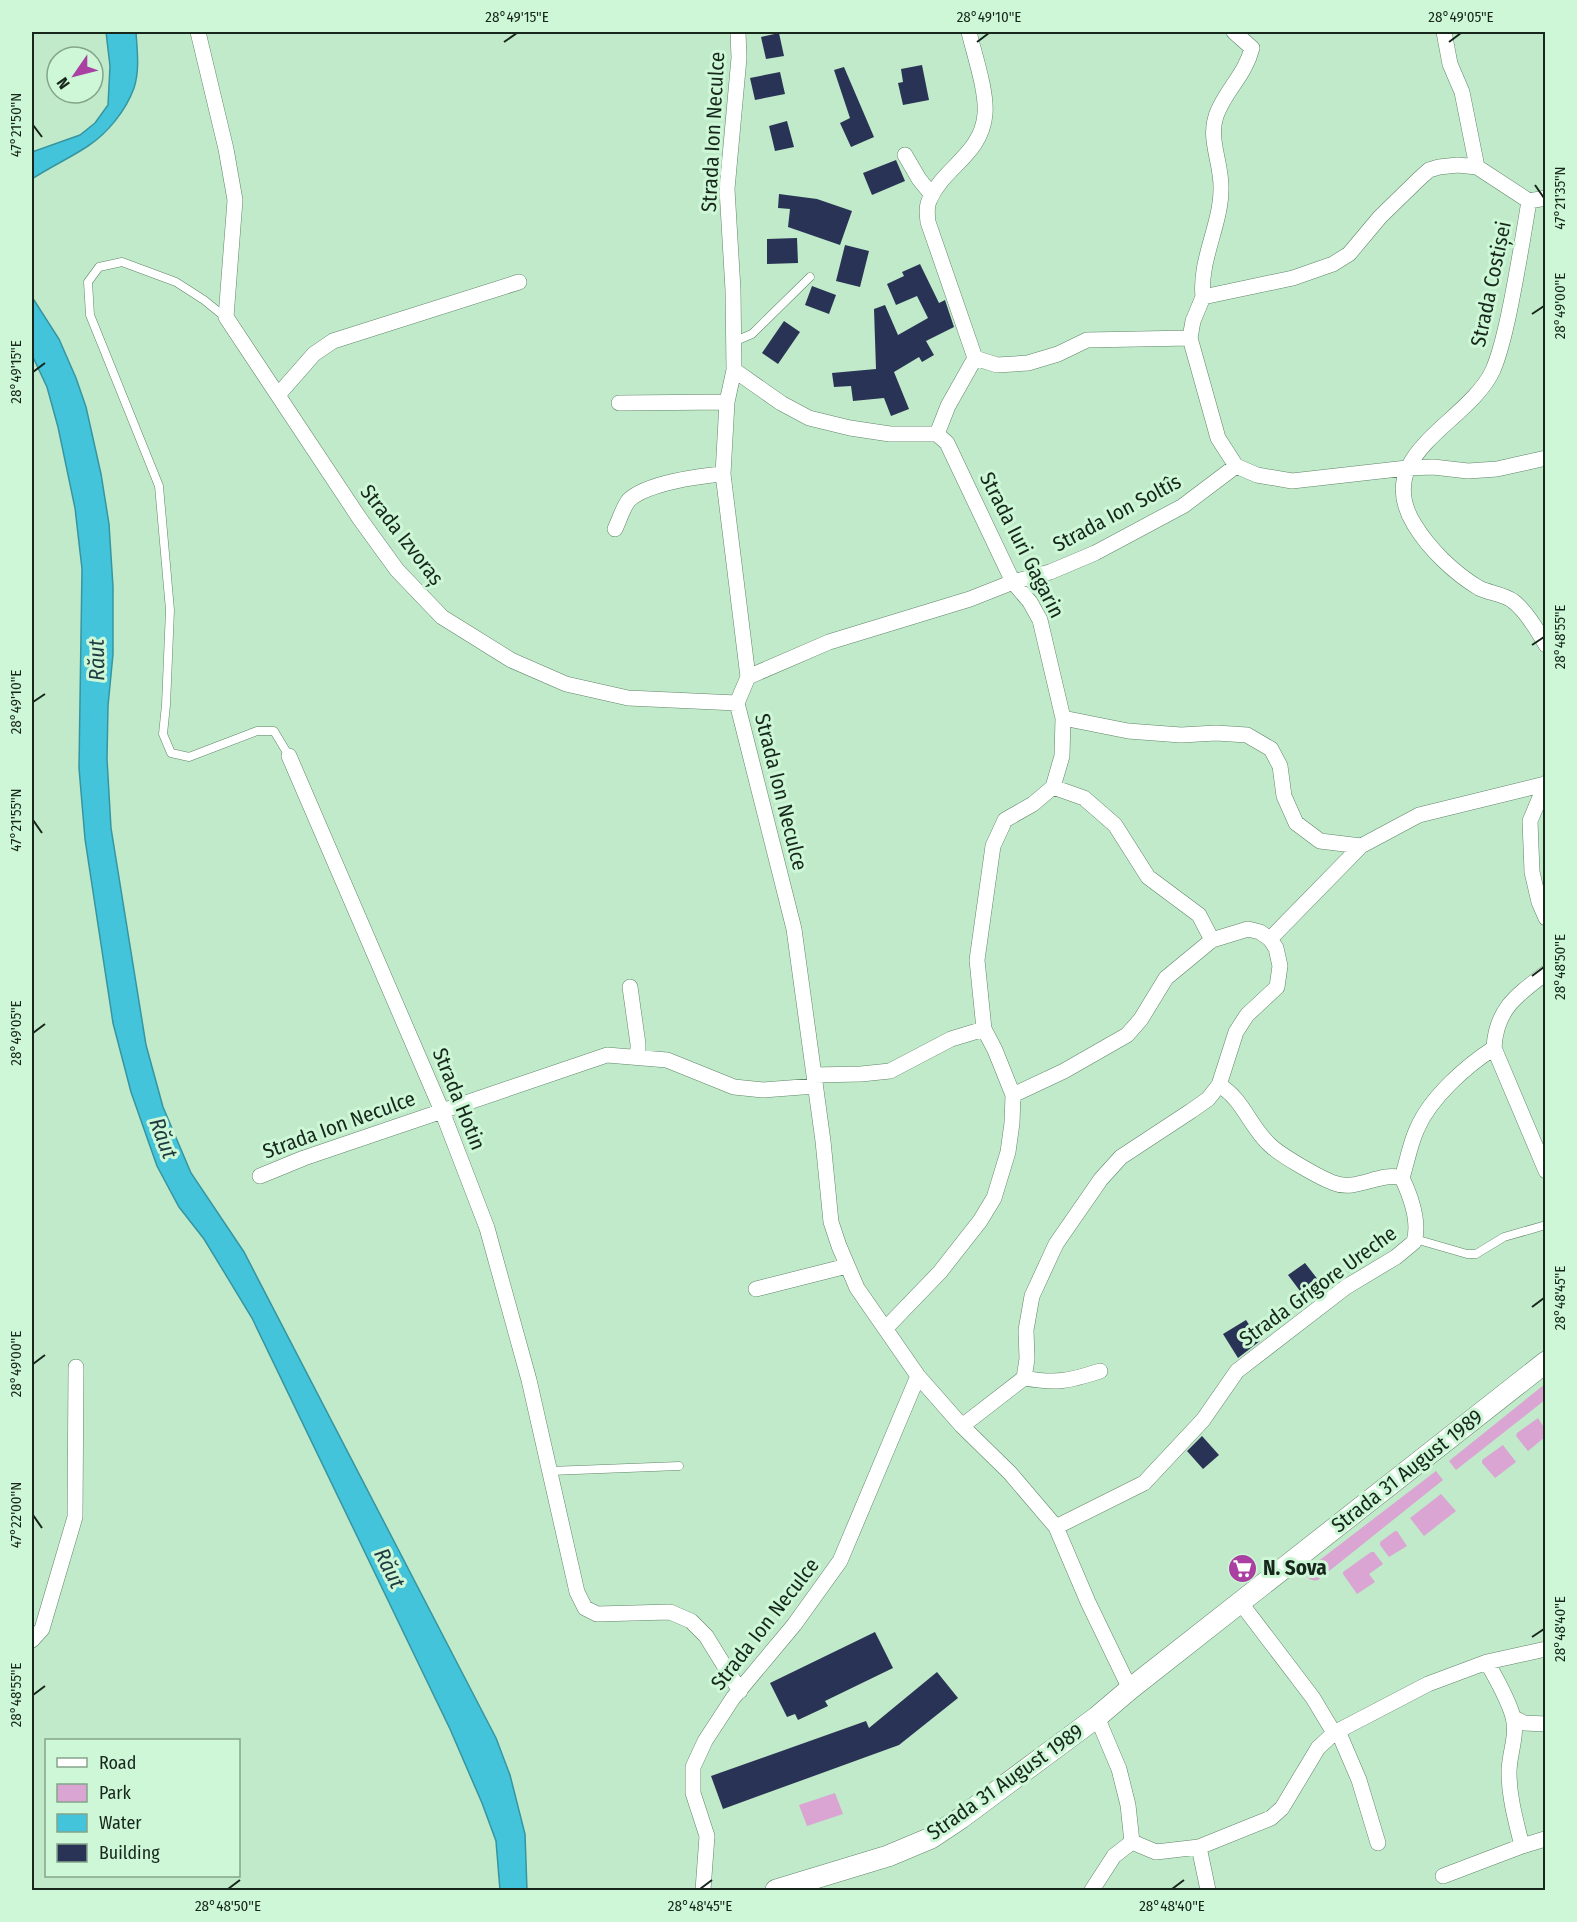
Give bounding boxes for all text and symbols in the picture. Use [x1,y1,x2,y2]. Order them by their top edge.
text: 28°49'15"E [485,8,549,26]
text: 28°49'10"E [957,8,1021,26]
text: 28°49'05"E [1428,8,1494,26]
north arrow [45,45,105,105]
street label: Strada Ion Neculce [696,51,730,213]
text: N [53,74,74,93]
text: 47°21'50"N [7,93,25,157]
text: 47°21'35"N [1551,166,1569,230]
street label: Strada Costișei [1465,219,1517,349]
text: 28°49'00"E [1551,273,1569,339]
text: 28°49'15"E [7,340,25,404]
street label: Strada Iuri Gagarin [974,468,1070,622]
street label: Strada Ion Soltîs [1048,468,1186,558]
street label: Strada Izvoraș [355,479,449,591]
text: 28°48'55"E [1551,605,1569,669]
water label: Răut [83,638,110,681]
text: 28°49'10"E [7,670,25,734]
street label: Strada Ion Neculce [749,711,813,873]
text: 47°21'55"N [7,788,25,852]
text: 28°48'50"E [1551,934,1569,1000]
text: 28°49'05"E [7,1000,25,1066]
street label: Strada Hotin [427,1044,491,1154]
street label: Strada Ion Neculce [259,1085,419,1165]
water label: Răut [143,1114,184,1163]
street label: Strada Grigore Ureche [1234,1220,1402,1352]
text: 28°48'45"E [1551,1266,1569,1330]
text: 28°49'00"E [7,1331,25,1397]
street label: Strada 31 August 1989 [1326,1404,1488,1538]
text: 47°22'00"N [7,1482,25,1548]
water label: Răut [368,1544,411,1594]
supermarket icon: N. Sova [1226,1552,1258,1584]
street label: Strada Ion Neculce [705,1553,825,1695]
place label: N. Sova [1263,1555,1327,1581]
text: 28°48'40"E [1551,1596,1569,1662]
text: 28°48'55"E [7,1663,25,1727]
street label: Strada 31 August 1989 [922,1718,1088,1846]
legend [45,1739,240,1877]
text: Road [99,1752,136,1774]
text: Park [99,1782,132,1804]
text: Water [99,1812,142,1834]
text: Building [99,1842,160,1864]
text: 28°48'50"E [195,1897,261,1915]
text: 28°48'45"E [668,1897,732,1915]
text: 28°48'40"E [1139,1897,1205,1915]

